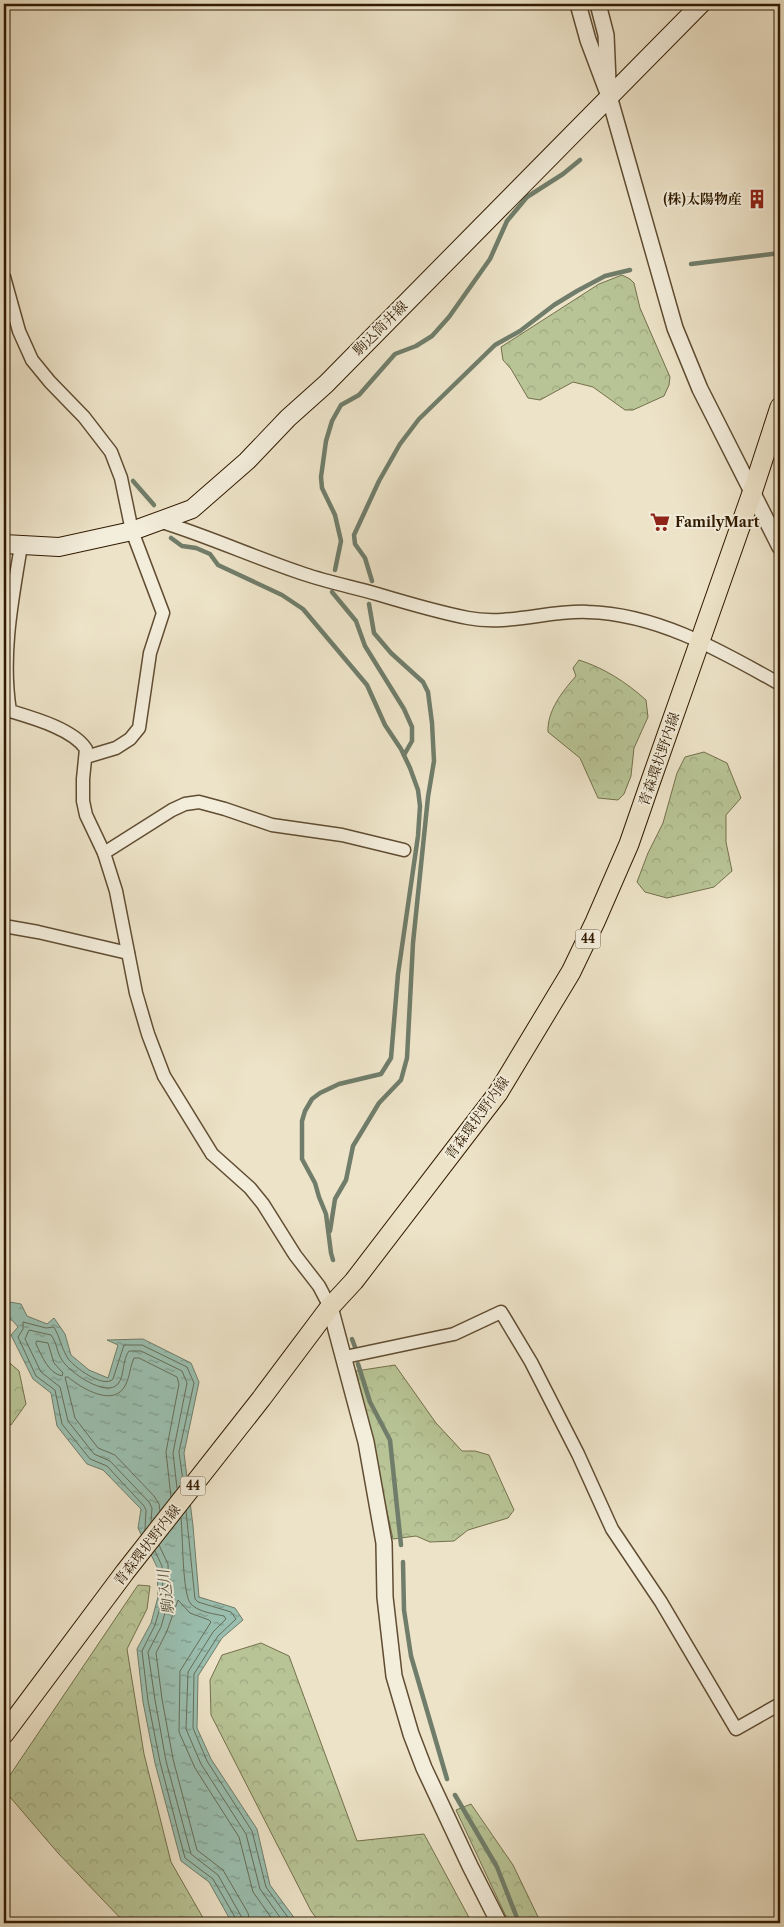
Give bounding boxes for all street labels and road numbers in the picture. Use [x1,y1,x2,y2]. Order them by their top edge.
street label: 駒込筒井線 [349,297,411,359]
street label: 青森環状野内線 [635,710,683,808]
road number: 44 [576,930,600,949]
street label: 青森環状野内線 [441,1073,513,1163]
road number: 44 [180,1476,206,1495]
street label: 青森環状野内線 [110,1501,184,1589]

